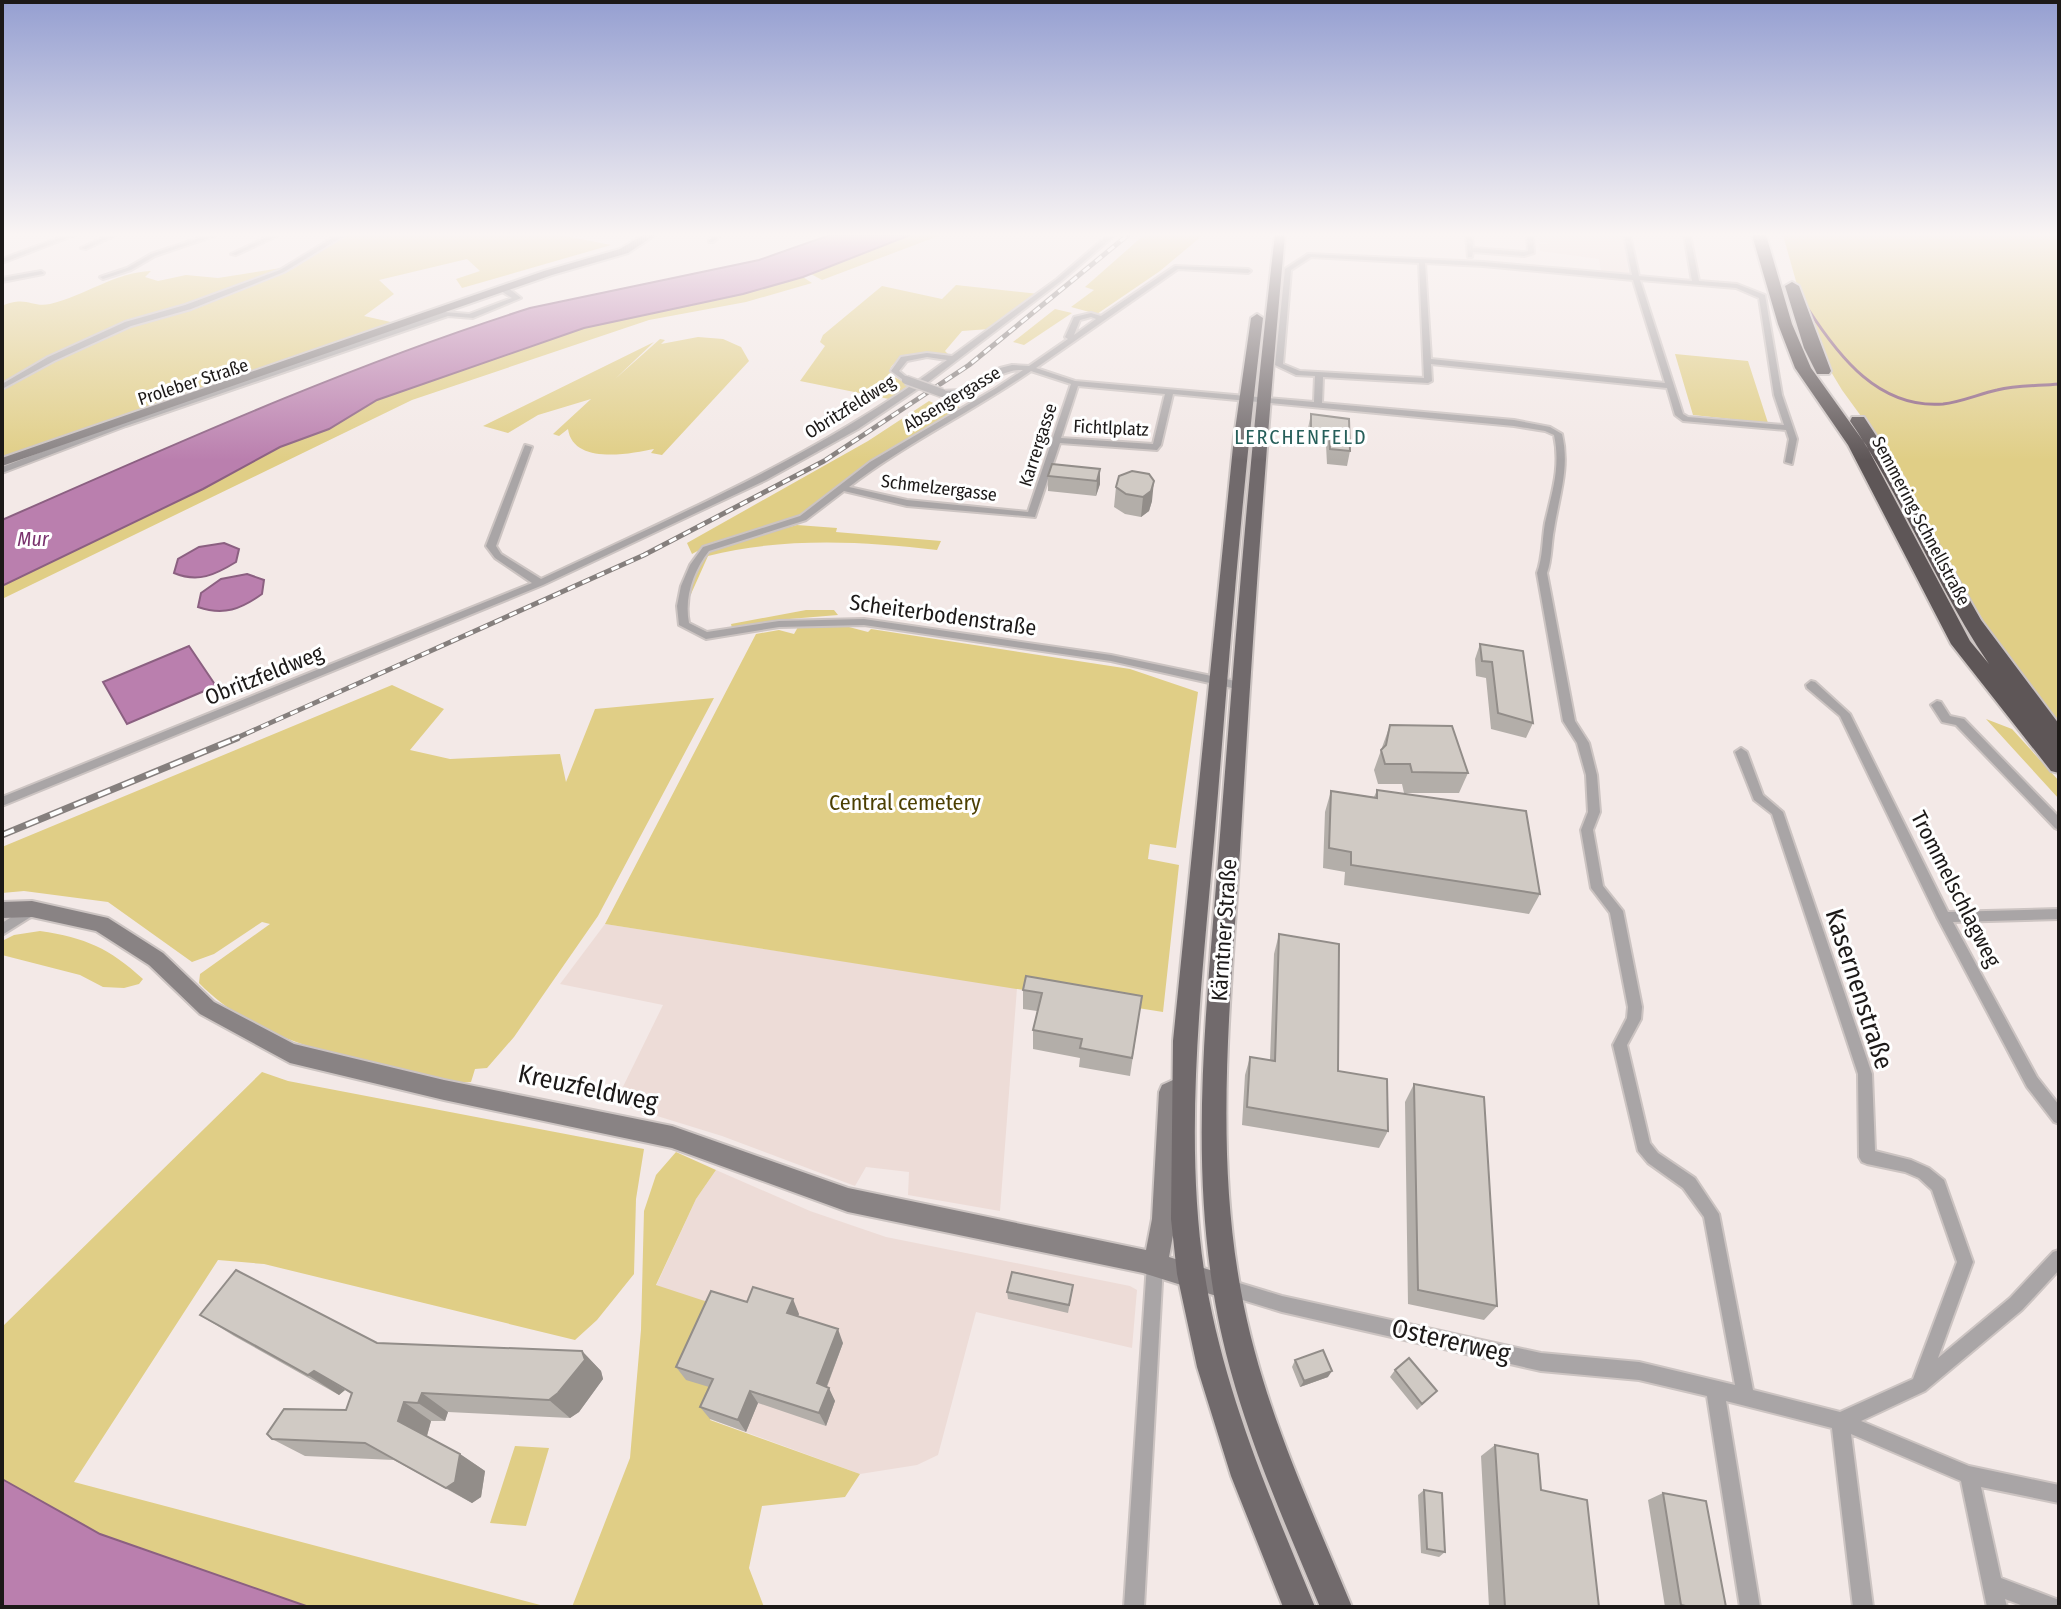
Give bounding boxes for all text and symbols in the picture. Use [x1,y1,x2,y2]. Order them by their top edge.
street label: Proleber Straße [135,354,251,410]
street label: Absengergasse [900,361,1005,437]
street label: Obritzfeldweg [801,370,900,443]
street label: Karrergasse [1014,401,1062,489]
street label: Fichtlplatz [1073,415,1149,441]
district label: LERCHENFELD [1234,425,1368,449]
street label: Semmering Schnellstraße [1867,433,1975,609]
street label: Schmelzergasse [880,470,998,506]
water label: Mur [17,527,50,551]
street label: Scheiterbodenstraße [848,589,1038,641]
street label: Obritzfeldweg [201,639,328,711]
park label: Central cemetery [829,789,981,816]
street label: Trommelschlagweg [1905,807,2007,972]
street label: Kärntner Straße [1206,858,1242,1002]
street label: Kasernenstraße [1818,905,1900,1073]
street label: Kreuzfeldweg [515,1058,661,1118]
street label: Ostererweg [1389,1312,1514,1370]

